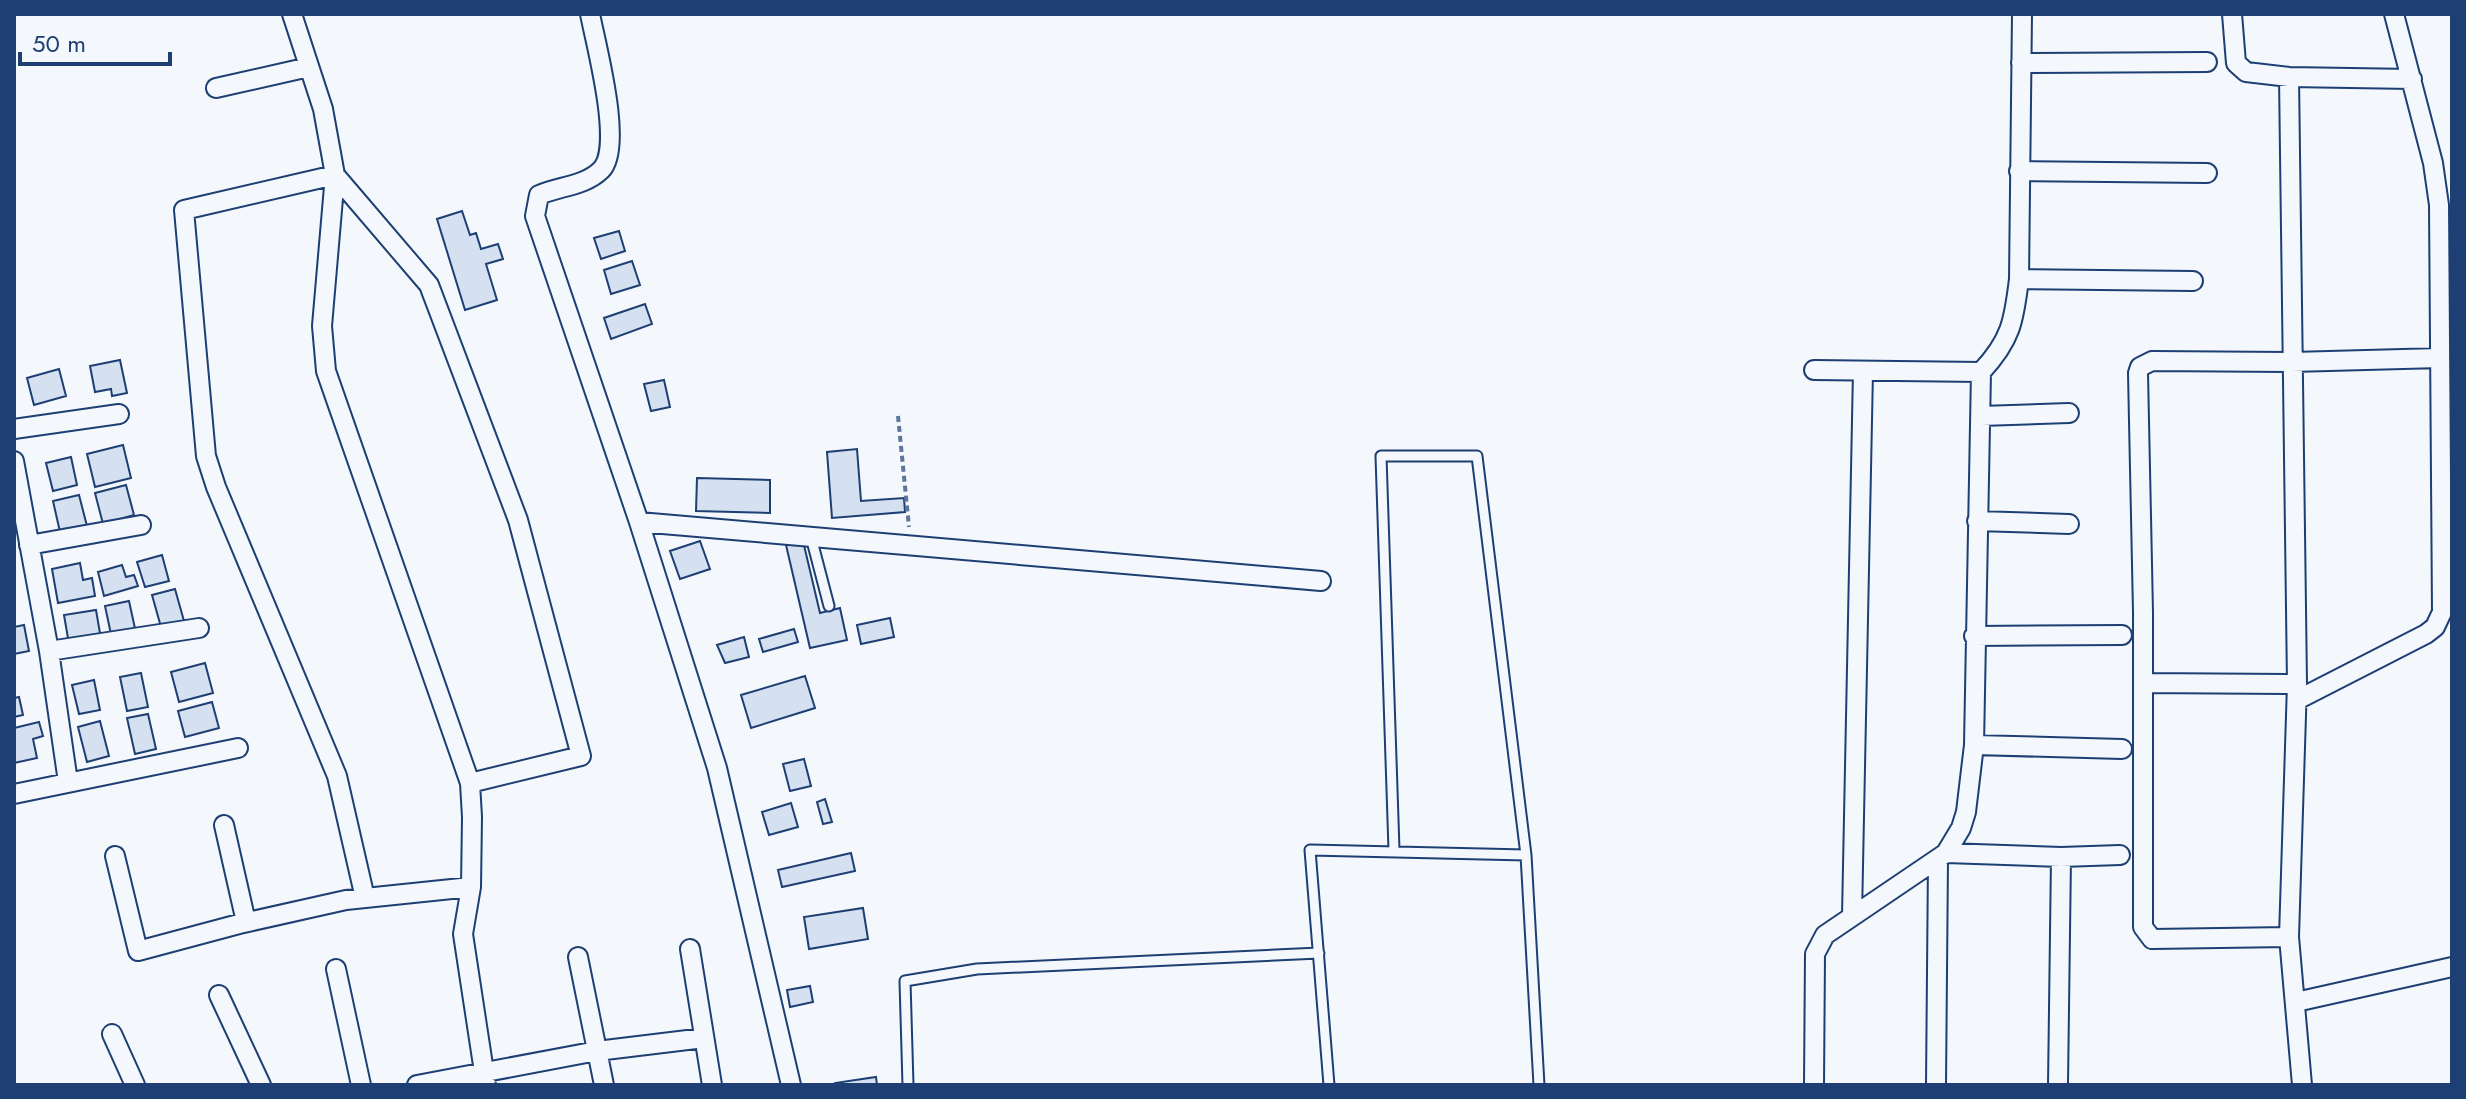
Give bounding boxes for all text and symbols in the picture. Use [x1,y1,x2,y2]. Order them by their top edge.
scale bar [20,16,170,66]
text: 50 m [32,26,86,61]

